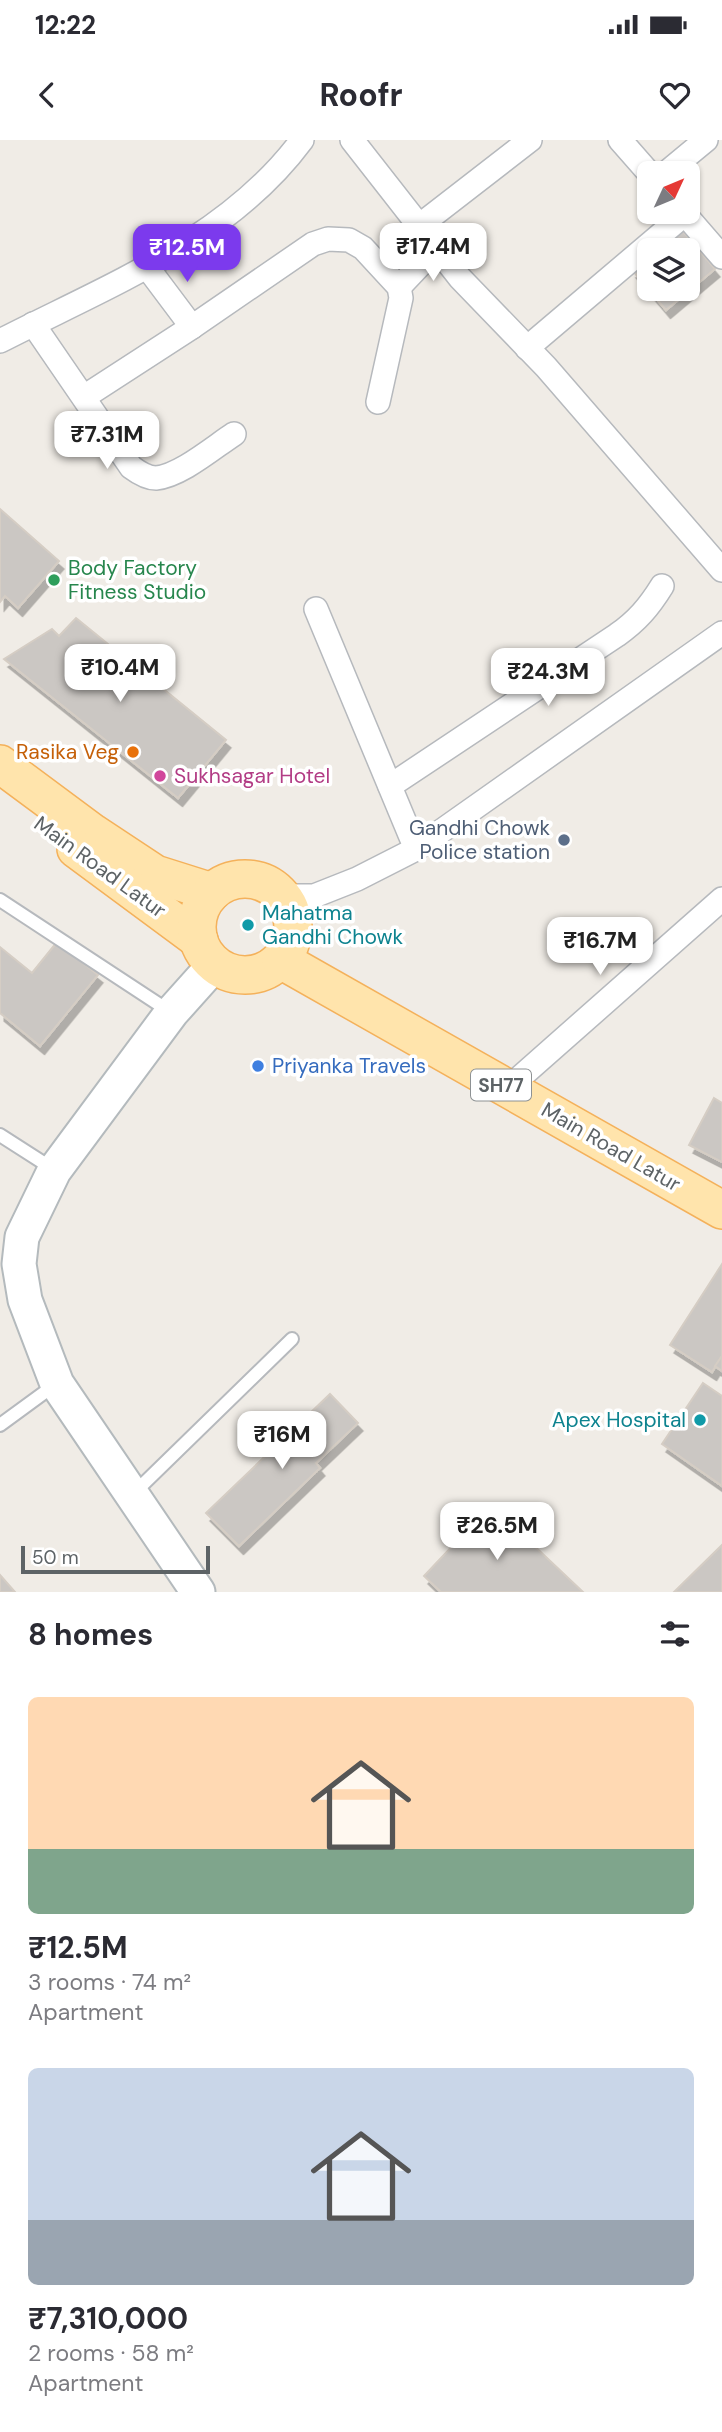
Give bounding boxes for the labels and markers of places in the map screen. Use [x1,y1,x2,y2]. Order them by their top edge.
pin: ₹17.4M [376,223,490,283]
pin: ₹12.5M [130,225,244,284]
pin: ₹7.31M [50,412,164,471]
place label: Body Factory Fitness Studio [68,554,206,606]
marker: Body Factory Fitness Studio [46,572,62,588]
pin: ₹10.4M [63,644,177,704]
pin: ₹24.3M [491,648,605,708]
place label: Rasika Veg [16,738,119,766]
marker: Rasika Veg [125,744,141,760]
place label: Sukhsagar Hotel [174,762,330,790]
marker: Sukhsagar Hotel [152,768,168,784]
place label: Gandhi Chowk Police station [409,814,550,866]
marker: Gandhi Chowk Police station [556,832,572,848]
place label: Mahatma Gandhi Chowk [262,899,403,951]
marker: Mahatma Gandhi Chowk [240,917,256,933]
pin: ₹16.7M [543,918,657,977]
place label: Priyanka Travels [272,1052,426,1080]
marker: Priyanka Travels [250,1058,266,1074]
place label: Apex Hospital [552,1406,686,1434]
pin: ₹16M [241,1412,323,1471]
marker: Apex Hospital [692,1412,708,1428]
pin: ₹26.5M [440,1502,554,1562]

